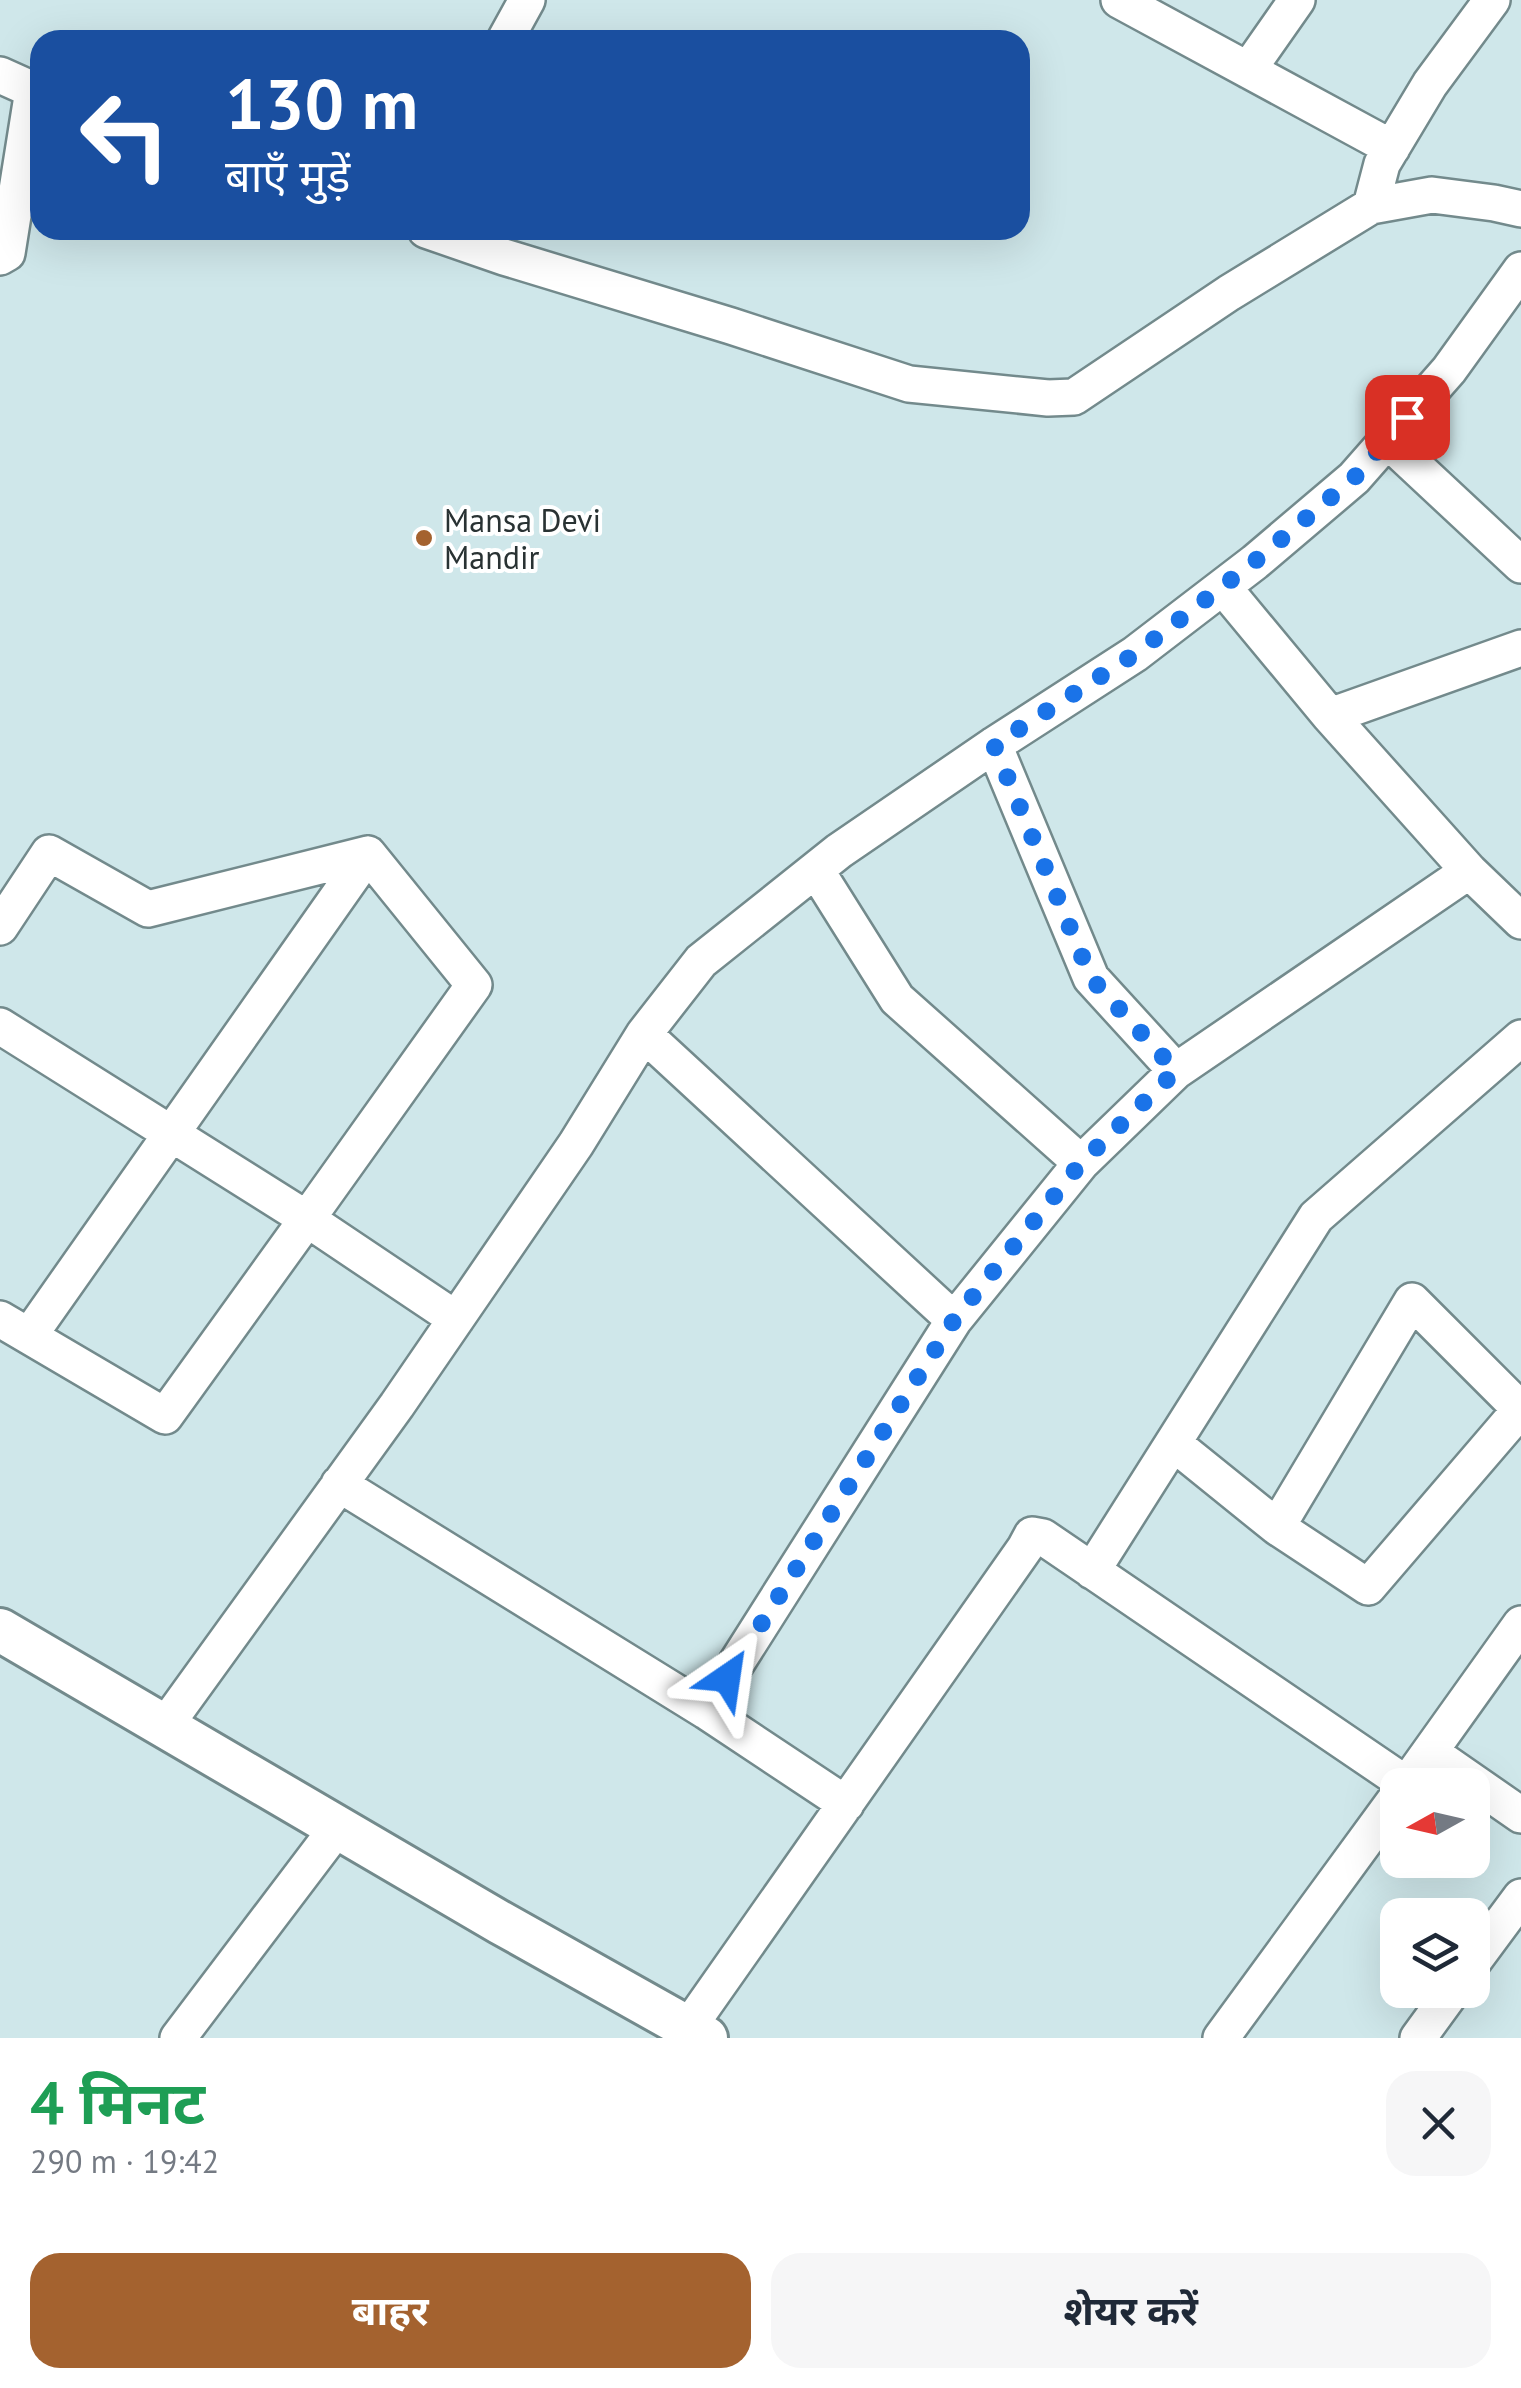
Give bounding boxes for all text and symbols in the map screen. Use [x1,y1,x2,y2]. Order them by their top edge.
text: 130 m [225,58,418,148]
icon: left [60,70,190,200]
text: बाएँ मुड़ें [225,146,350,204]
pin [1365,375,1450,460]
icon: arrive [1380,390,1435,445]
place label: Mansa Devi Mandir [444,499,601,578]
marker: Mansa Devi Mandir [413,527,435,549]
position arrow [675,1626,779,1730]
north arrow [1380,1768,1490,1878]
map controls [1380,1768,1490,2008]
button: layers [1380,1898,1490,2008]
text: 4 मिनट [30,2063,205,2141]
button: close [1386,2071,1491,2176]
text: 290 m · 19:42 [30,2140,219,2182]
button: बाहर [30,2253,751,2368]
button: शेयर करें [771,2253,1491,2368]

